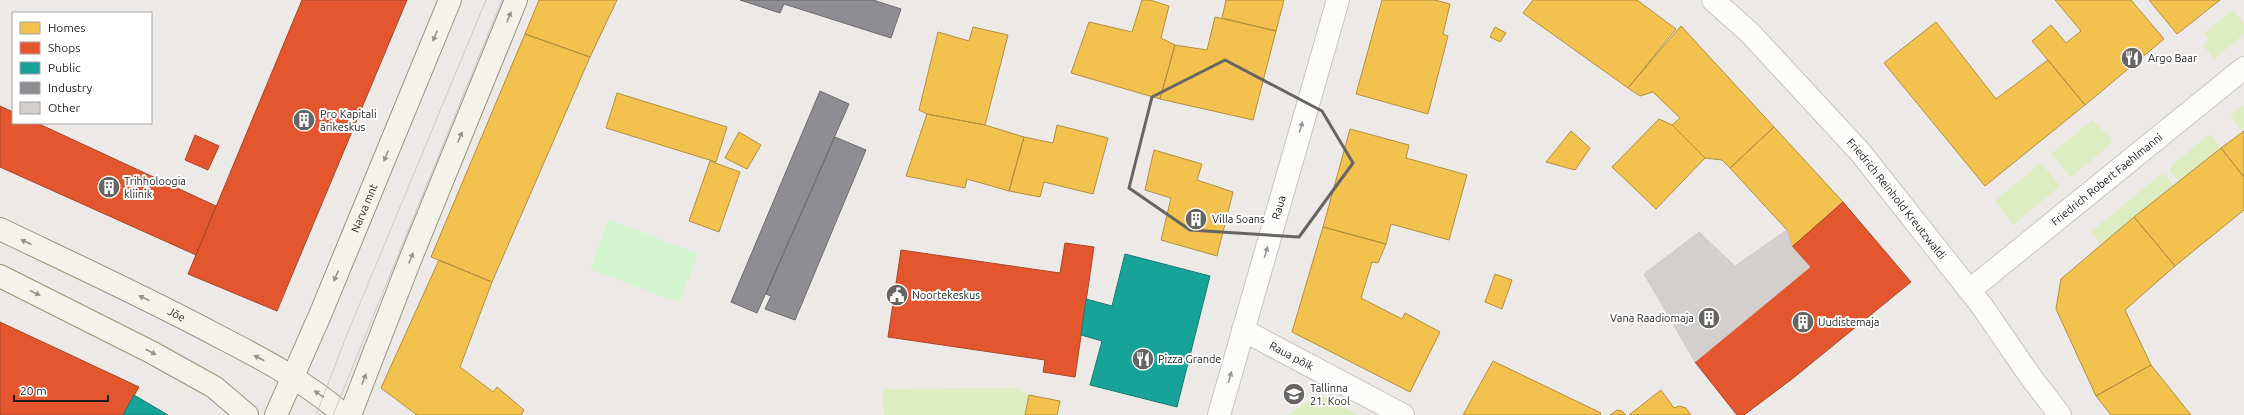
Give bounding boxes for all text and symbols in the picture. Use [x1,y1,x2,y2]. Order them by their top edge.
one-way arrow [507,10,513,22]
legend [12,12,152,124]
text: Homes [48,21,86,34]
one-way arrow [432,31,438,42]
text: Shops [48,41,80,54]
restaurant icon: Argo Baar [2119,45,2145,71]
place label: Argo Baar [2148,52,2198,64]
text: Public [48,61,81,74]
text: Industry [48,81,93,94]
text: Other [48,101,81,114]
building icon: Pro Kapitali ärikeskus [291,107,317,133]
place label: Pro Kapitali ärikeskus [320,108,377,133]
one-way arrow [1298,121,1304,133]
one-way arrow [458,131,464,143]
street label: Friedrich Robert Faehlmanni [2049,131,2165,228]
street label: Friedrich Reinhold Kreutzwaldi [1845,136,1948,261]
one-way arrow [382,151,388,163]
building icon: Trihholoogia kliinik [96,174,122,200]
place label: Trihholoogia kliinik [124,175,186,200]
street label: Narva mnt [349,181,380,234]
street label: Raua [1269,194,1288,221]
building icon: Villa Soans [1183,206,1209,232]
place label: Villa Soans [1212,213,1265,225]
one-way arrow [20,239,32,245]
one-way arrow [1263,246,1269,259]
one-way arrow [409,251,415,263]
one-way arrow [333,271,339,282]
public building icon: Noortekeskus [884,282,910,308]
place label: Noortekeskus [912,289,980,301]
one-way arrow [29,290,41,296]
one-way arrow [138,295,149,301]
street label: Jõe [166,305,187,324]
building icon: Vana Raadiomaja [1696,305,1722,331]
building icon: Uudistemaja [1790,309,1816,335]
place label: Vana Raadiomaja [1610,312,1694,324]
place label: Uudistemaja [1818,316,1880,328]
street label: Raua põik [1268,339,1316,373]
restaurant icon: Pizza Grande [1130,346,1156,372]
one-way arrow [145,349,157,355]
place label: Pizza Grande [1158,353,1221,365]
one-way arrow [253,354,265,361]
one-way arrow [1227,371,1233,383]
one-way arrow [361,372,367,384]
scale bar [14,377,108,403]
school or university icon: Tallinna 21. Kool [1281,381,1307,407]
place label: Tallinna 21. Kool [1310,382,1350,407]
text: 20 m [20,384,47,397]
one-way arrow [314,390,325,399]

